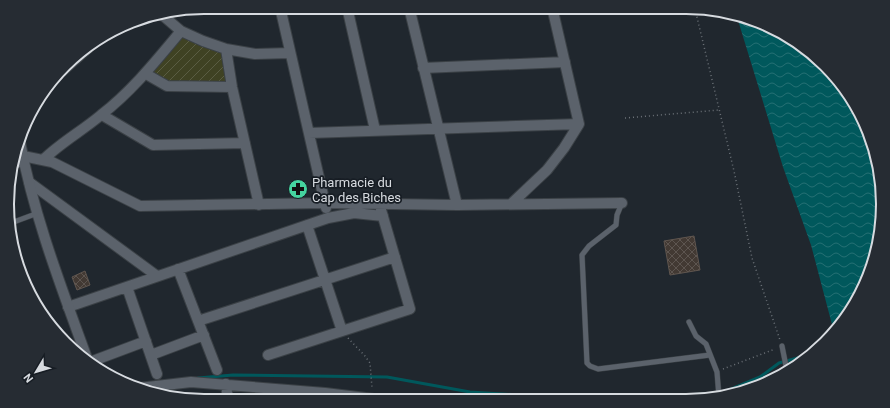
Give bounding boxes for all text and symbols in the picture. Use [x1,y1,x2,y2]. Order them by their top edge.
place label: Pharmacie du Cap des Biches [312,175,401,205]
pharmacy icon: Pharmacie du Cap des Biches [287,178,309,200]
north arrow [16,352,56,392]
text: N [21,371,36,385]

